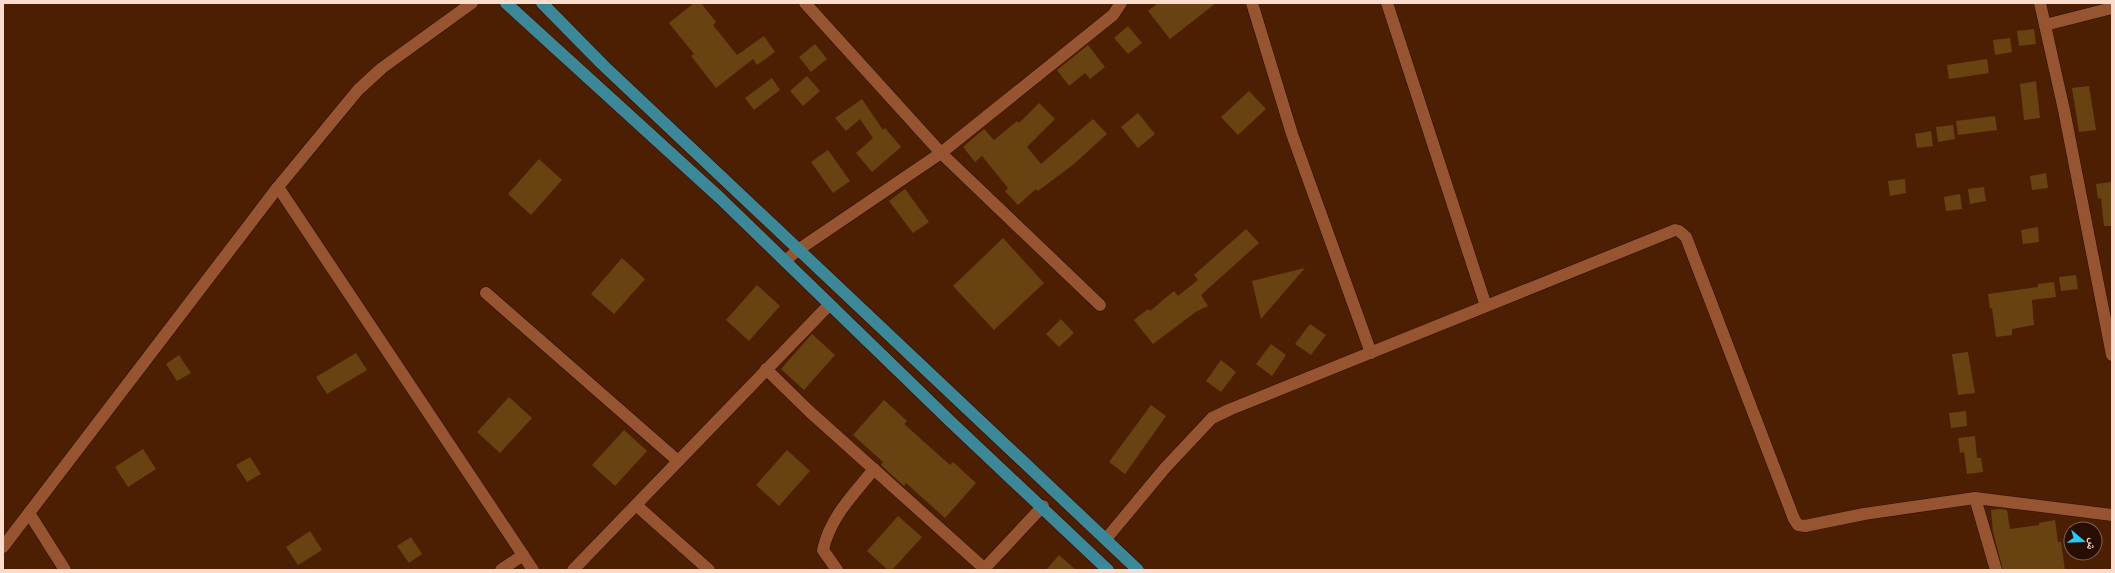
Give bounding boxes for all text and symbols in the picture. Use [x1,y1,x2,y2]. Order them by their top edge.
north arrow [2063,521,2103,561]
text: ش [2083,536,2101,552]

